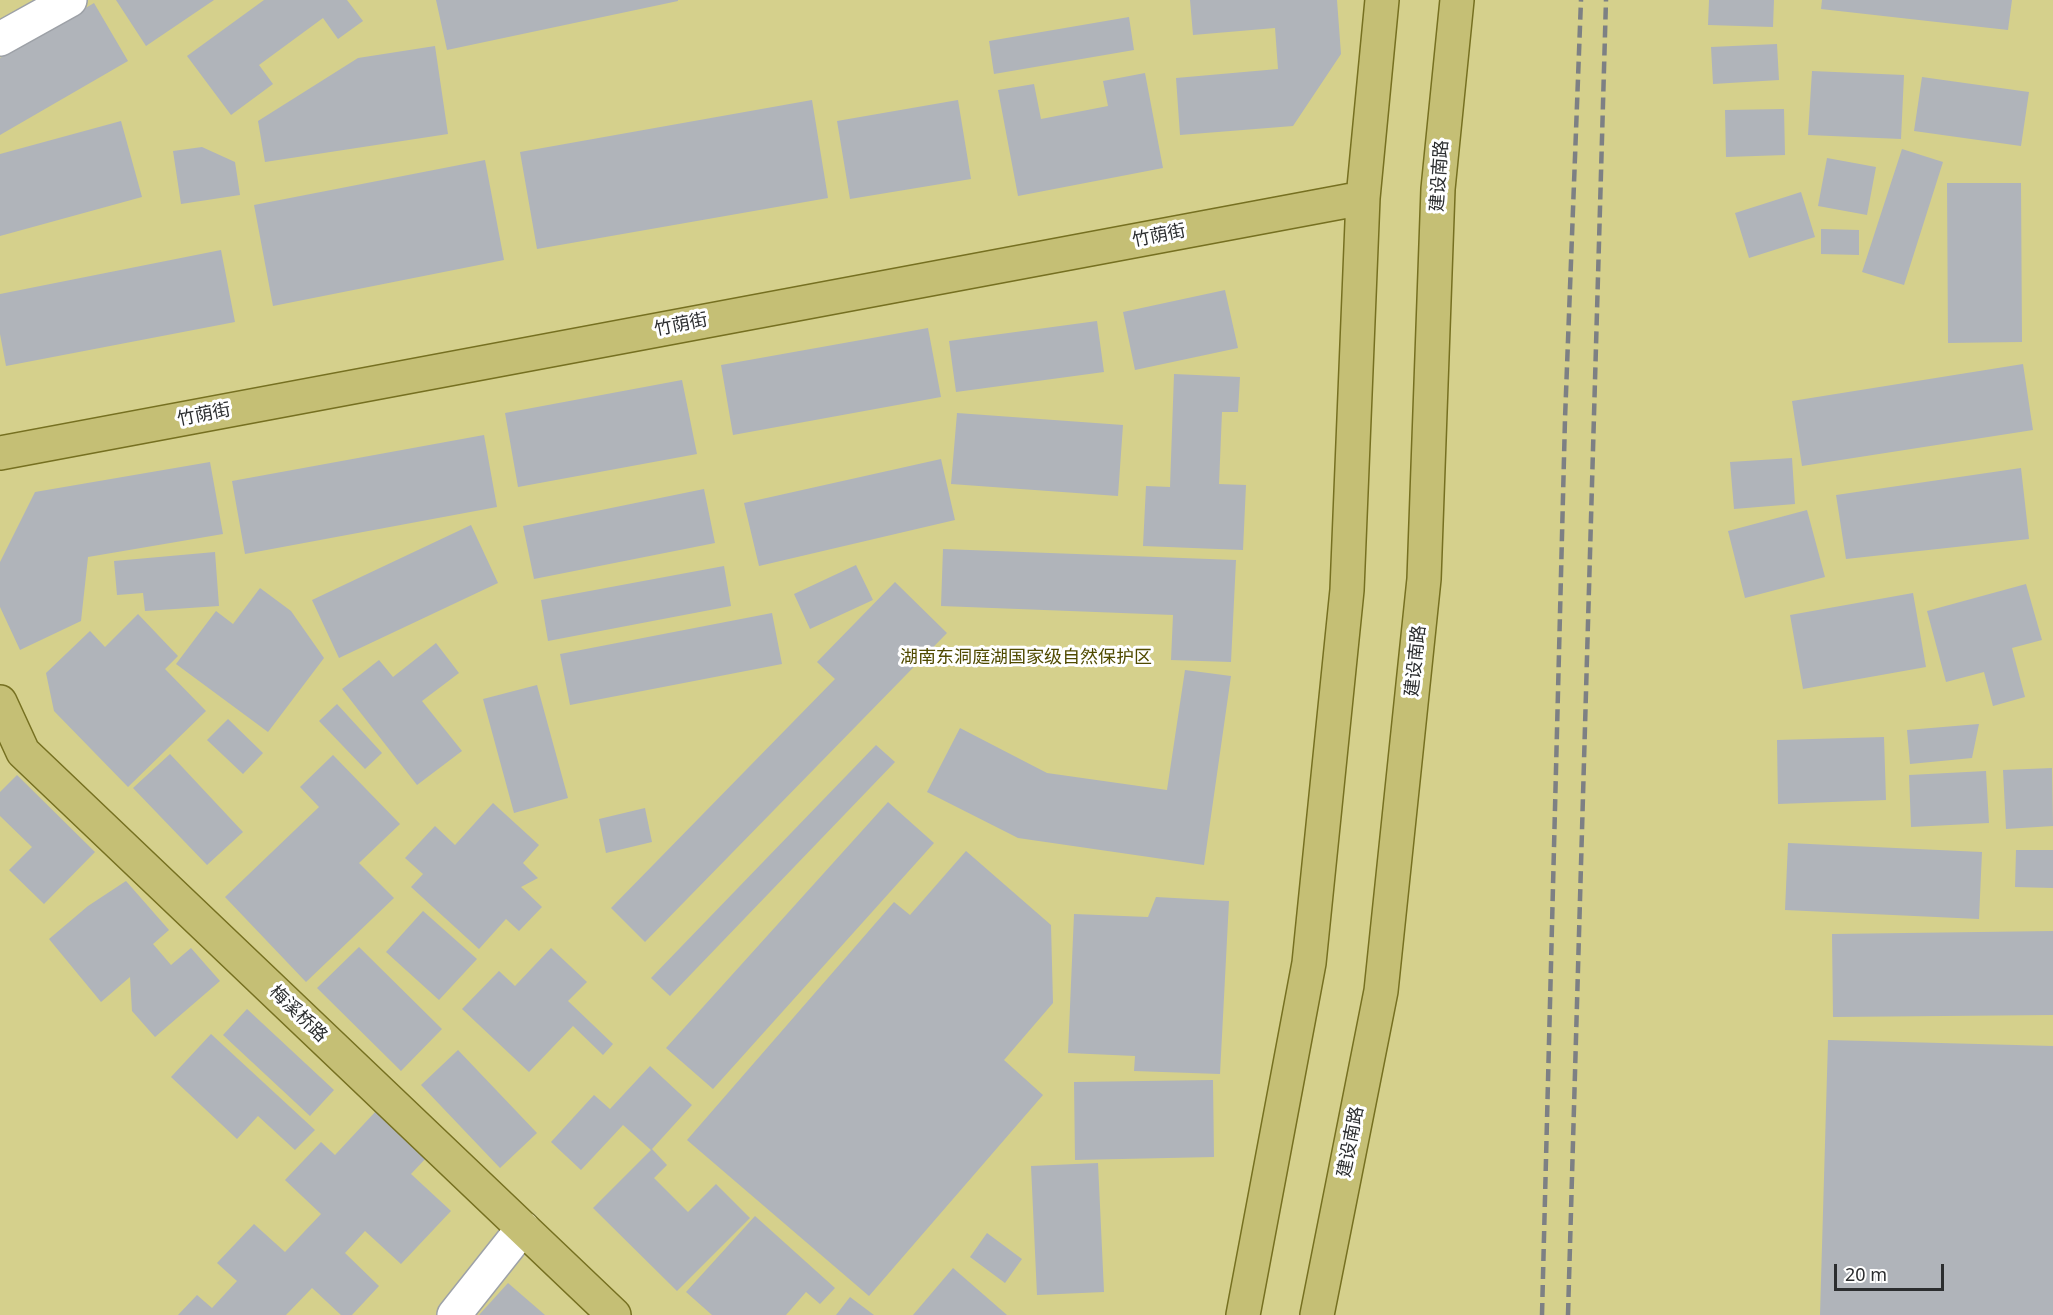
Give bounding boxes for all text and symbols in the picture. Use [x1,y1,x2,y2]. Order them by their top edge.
street label: 建设南路 [1427,139,1453,213]
street label: 竹荫街 [1130,220,1188,252]
street label: 竹荫街 [652,309,710,341]
street label: 竹荫街 [175,399,233,431]
street label: 建设南路 [1401,624,1431,698]
park label: 湖南东洞庭湖国家级自然保护区 [900,647,1152,669]
street label: 梅溪桥路 [265,981,331,1047]
street label: 建设南路 [1334,1105,1368,1179]
scale bar [1837,1252,1946,1290]
text: 20 m [1845,1262,1887,1286]

